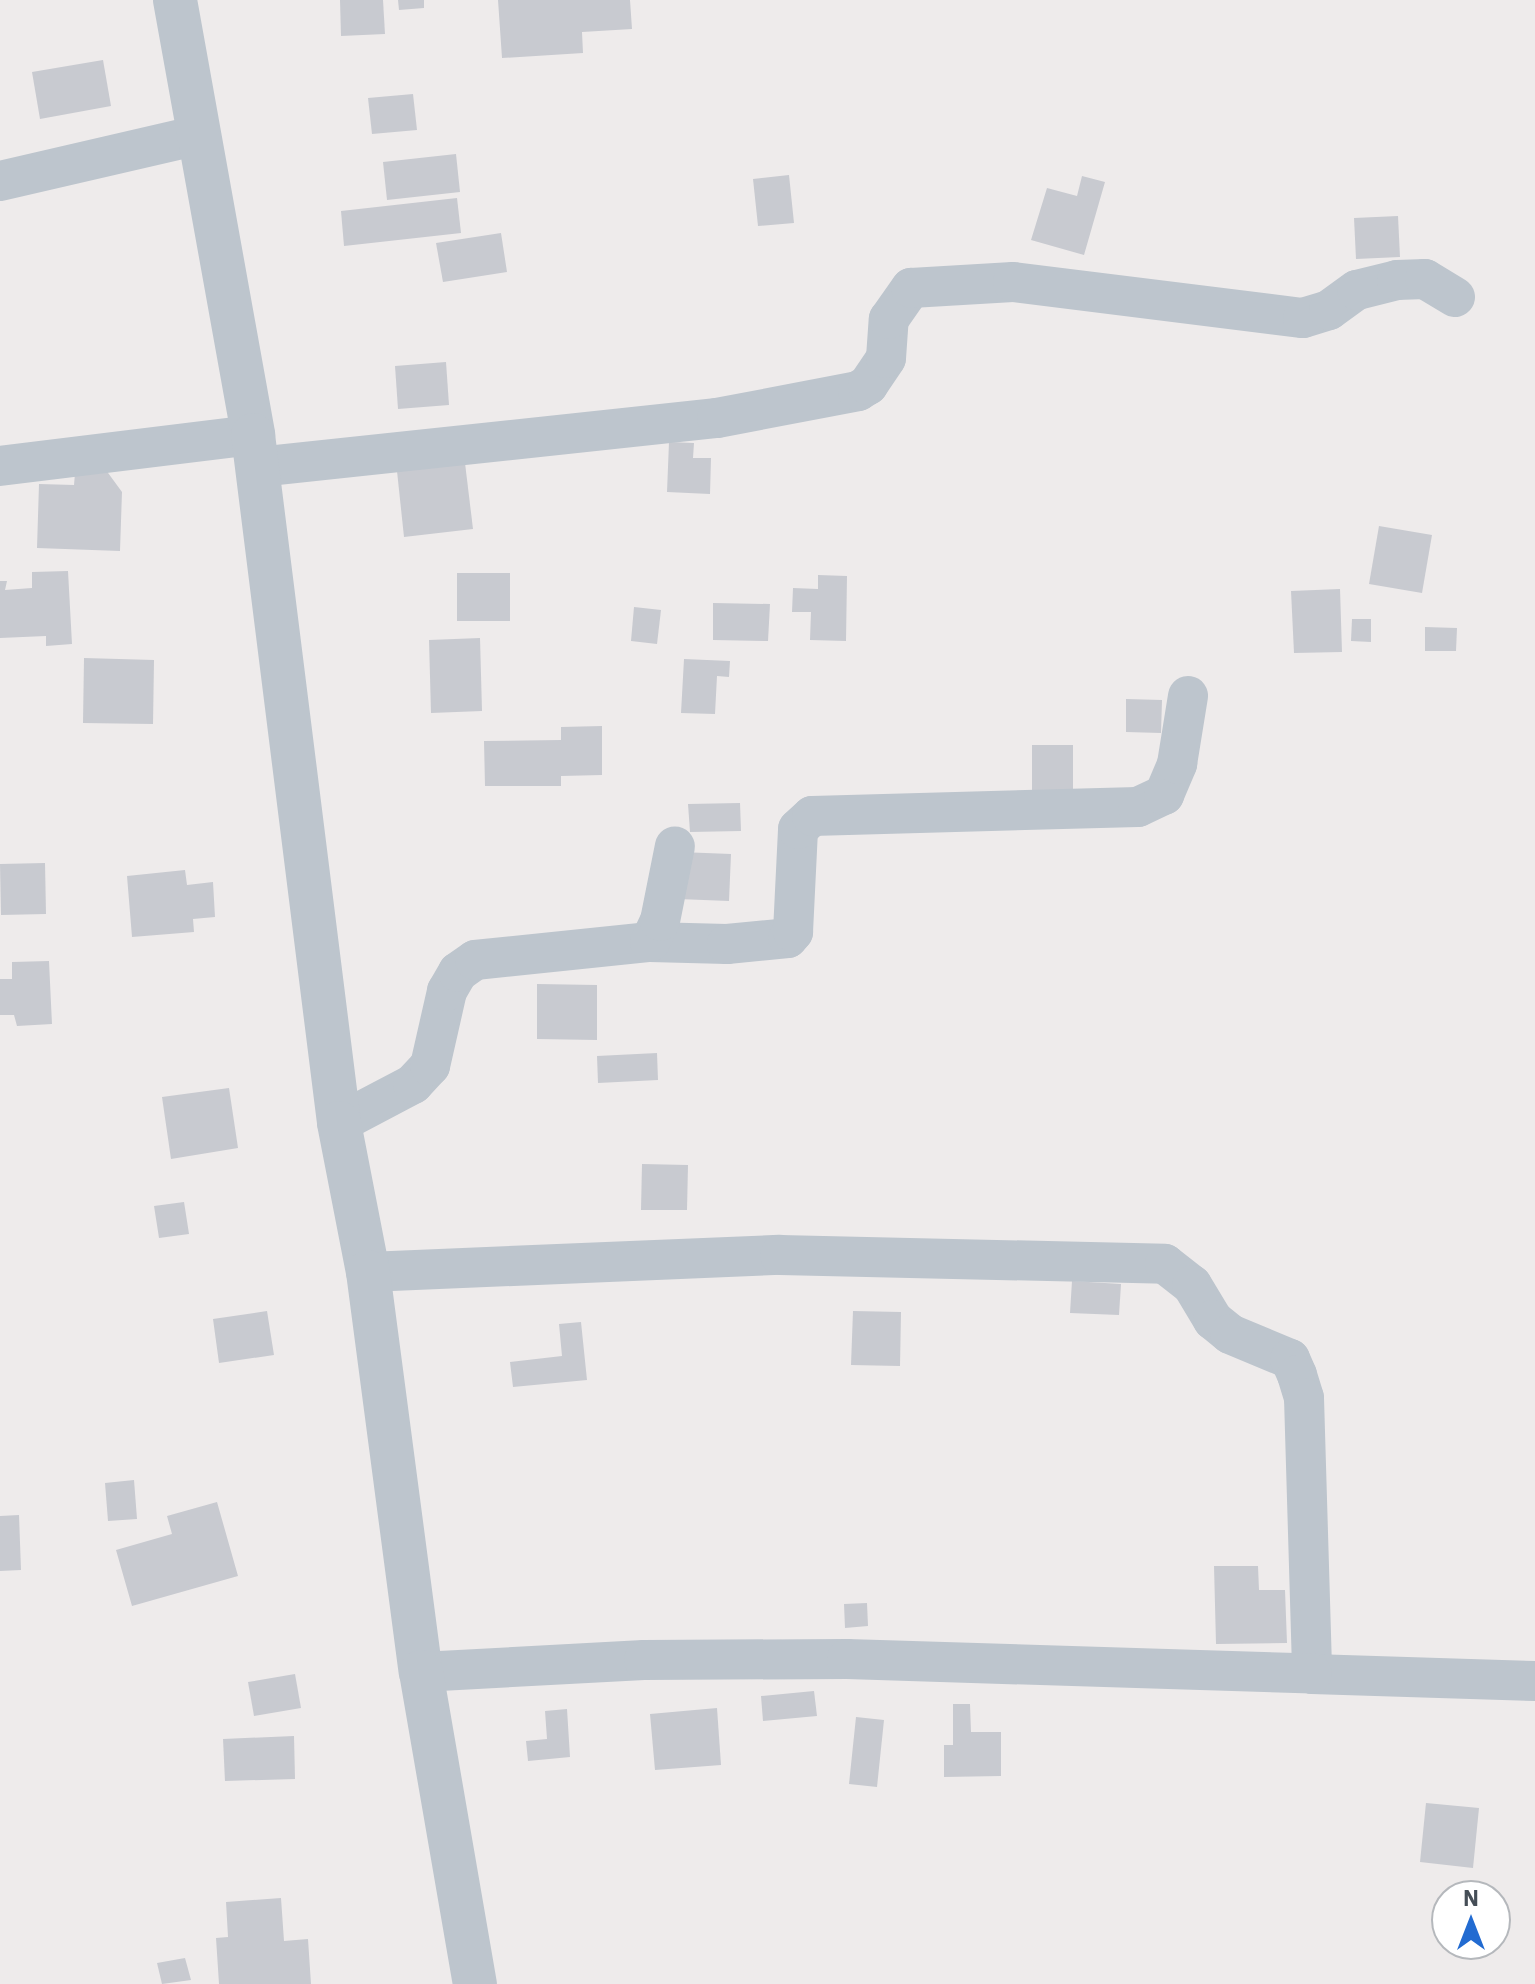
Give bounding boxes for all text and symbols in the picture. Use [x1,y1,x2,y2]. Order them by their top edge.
north arrow [1431,1880,1511,1960]
text: N [1463,1883,1479,1912]

